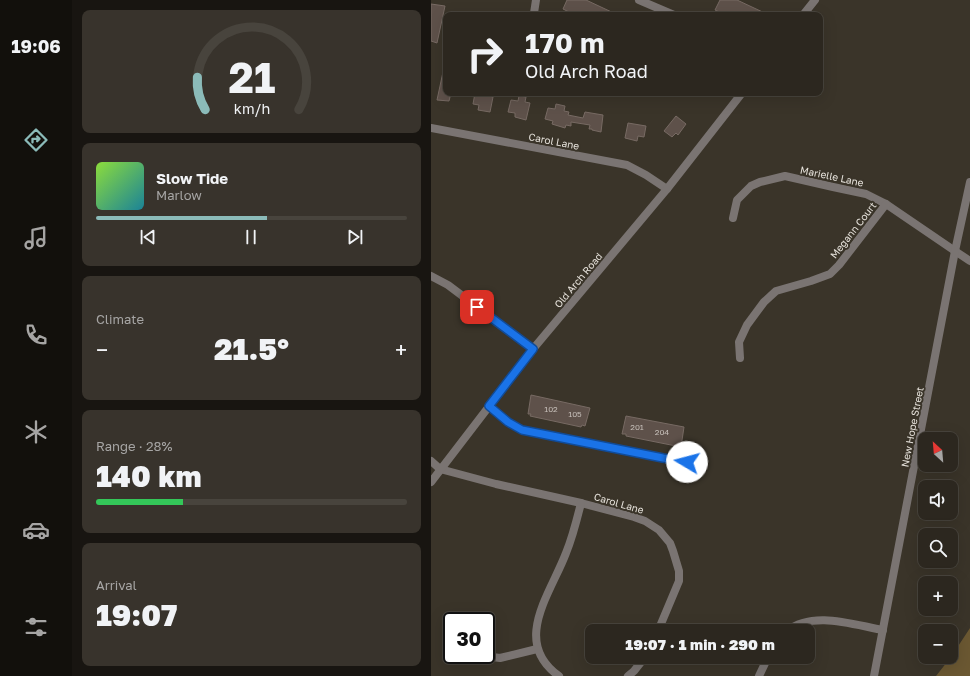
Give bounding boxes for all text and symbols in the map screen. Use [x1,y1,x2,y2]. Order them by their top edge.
text: 170 m [525,26,604,59]
icon: right [459,28,511,80]
text: 19:06 [11,35,61,57]
text: 21 [228,51,275,101]
text: Old Arch Road [525,60,648,82]
text: km/h [233,99,270,116]
icon: directions [22,126,50,154]
street label: Carol Lane [528,130,581,152]
street label: Marielle Lane [799,163,865,189]
text: Slow Tide [156,169,228,187]
text: Marlow [156,187,202,203]
street label: Megann Court [827,200,879,260]
icon: music [22,224,50,252]
icon: previous [137,226,159,248]
icon: pause [240,226,262,248]
icon: next [344,226,366,248]
street label: Old Arch Road [551,250,605,310]
pin [460,290,494,324]
icon: arrive [466,296,488,318]
text: Climate [96,311,144,327]
icon: phone [22,321,50,349]
text: 21.5° [214,331,289,367]
text: − [96,336,108,363]
text: + [395,336,407,363]
street label: New Hope Street [898,386,926,468]
house number: 102 [544,404,558,414]
house number: 105 [568,409,582,419]
icon: climate [22,418,50,446]
house number: 201 [630,422,644,432]
house number: 204 [655,427,669,437]
north arrow [918,432,958,472]
map controls [918,432,958,664]
text: Range · 28% [96,438,172,454]
position arrow [666,441,708,483]
text: 140 km [96,458,202,494]
button: sound [918,480,958,520]
street label: Carol Lane [593,490,646,516]
icon: car [22,516,50,544]
button: search [918,528,958,568]
button: + [918,576,958,616]
text: Arrival [96,577,137,593]
text: 19:07 [96,597,177,633]
speed limit sign: 30 [443,612,495,664]
icon: filters [22,613,50,641]
button: − [918,624,958,664]
text: 19:07 · 1 min · 290 m [625,635,775,653]

